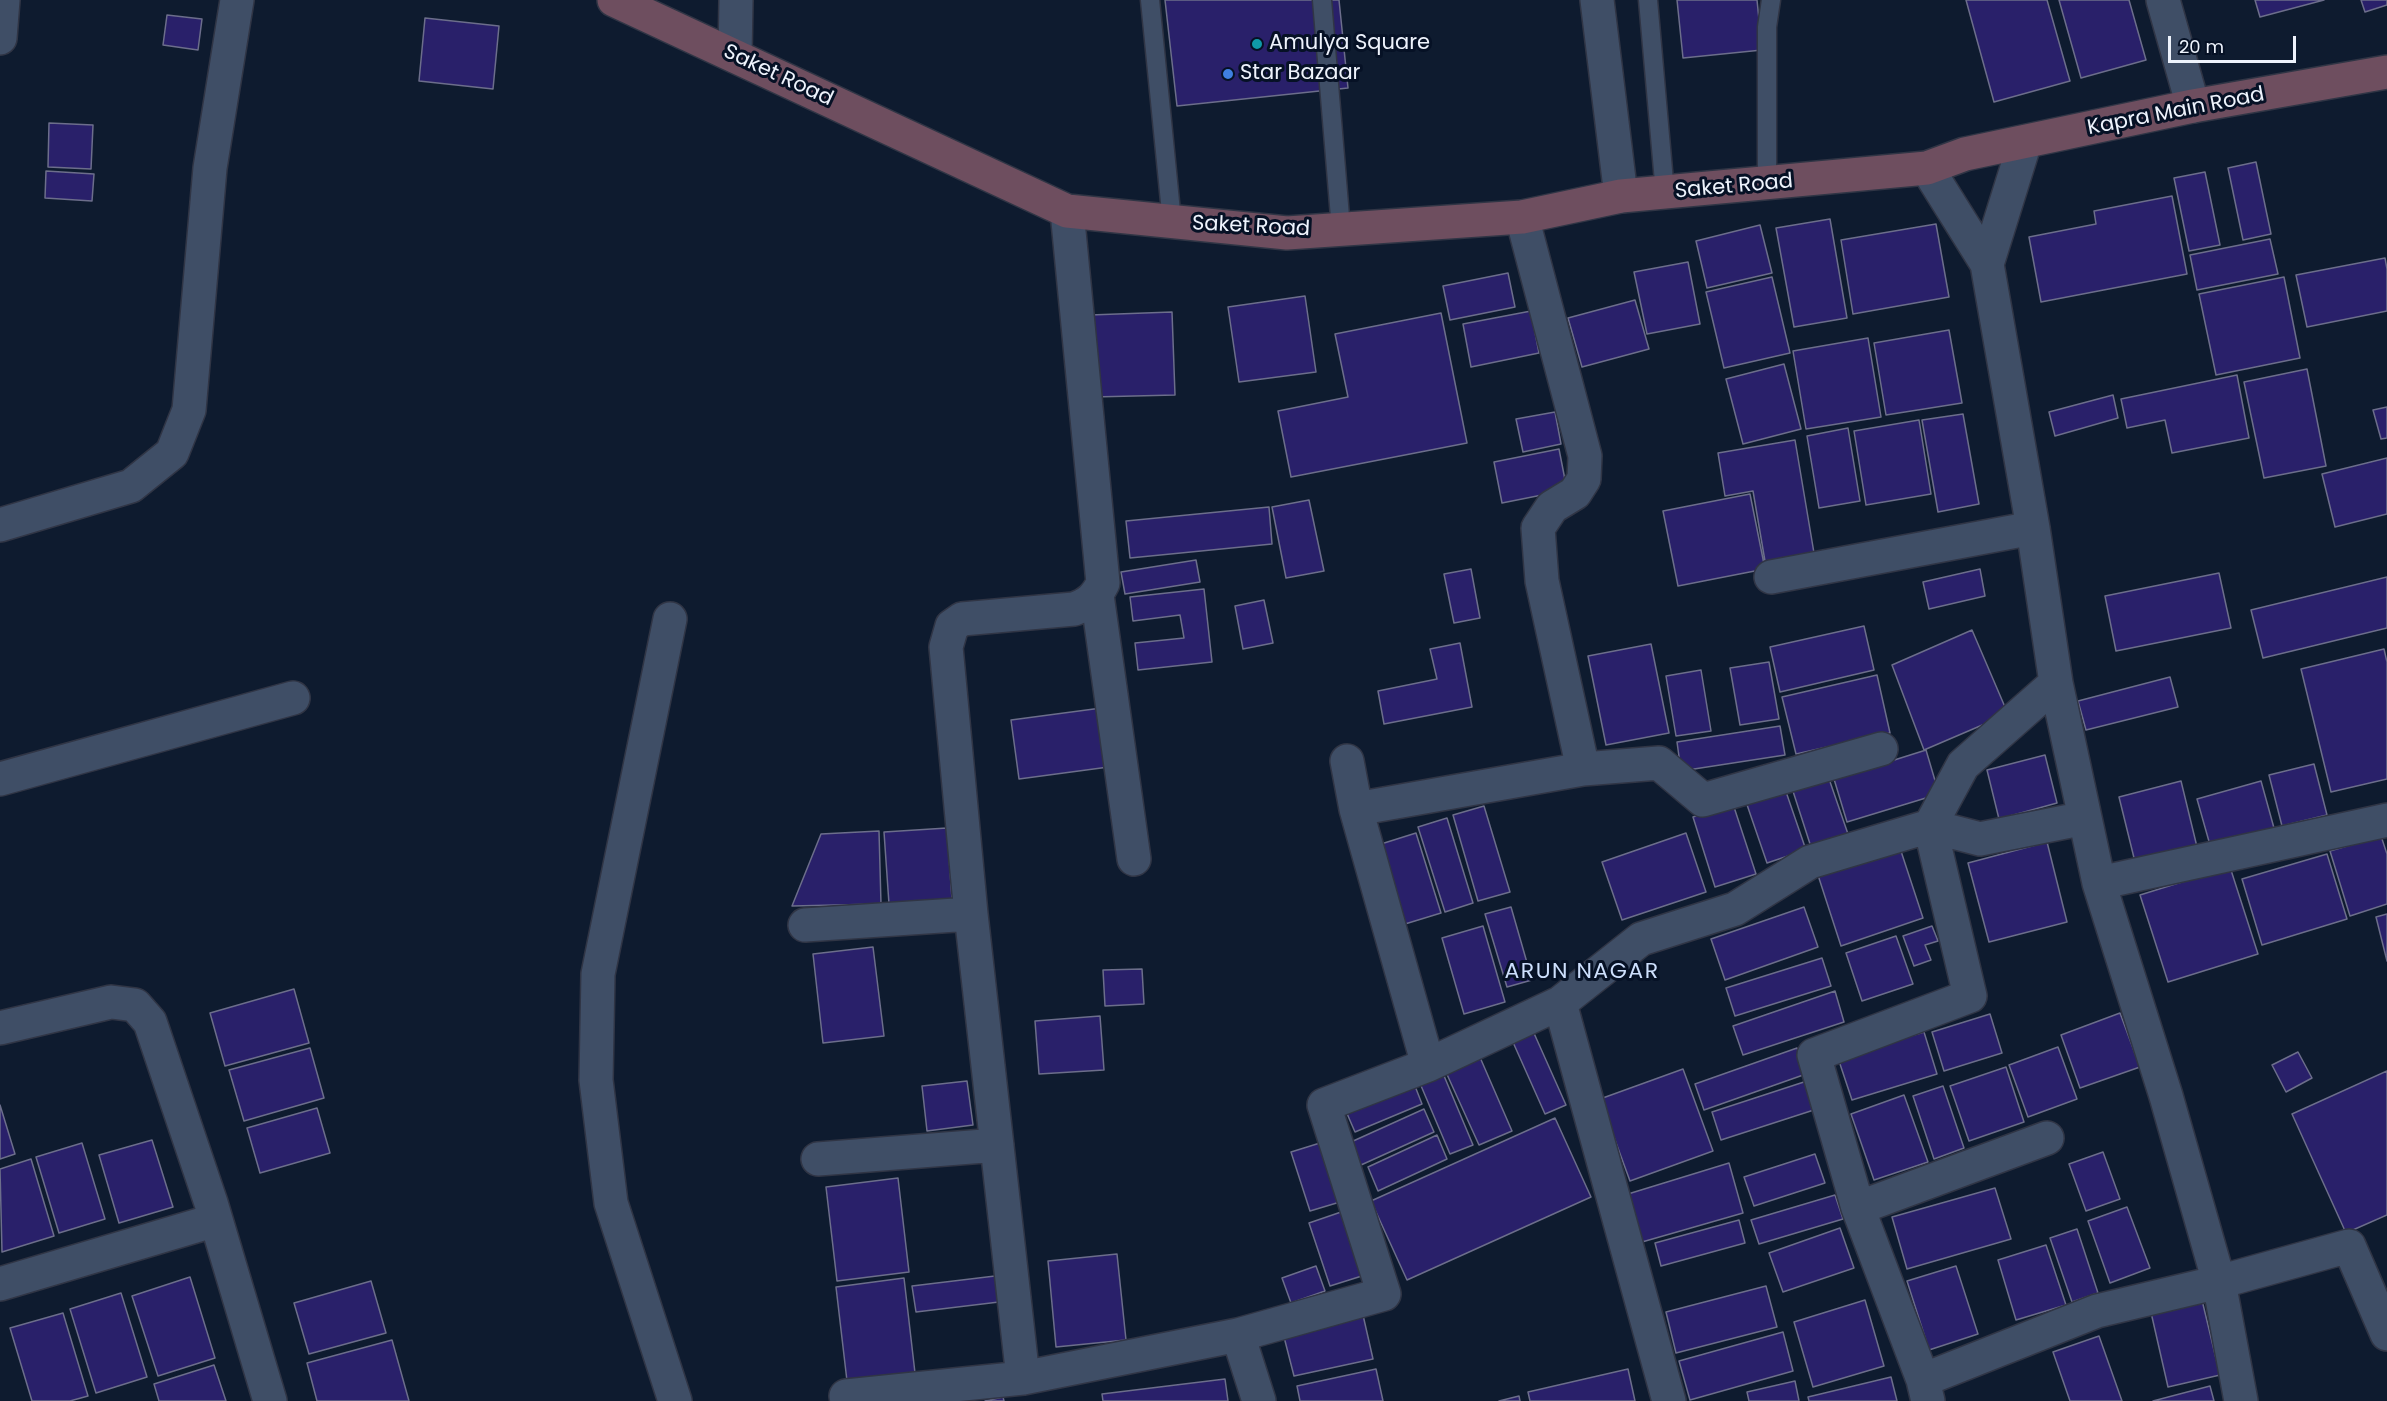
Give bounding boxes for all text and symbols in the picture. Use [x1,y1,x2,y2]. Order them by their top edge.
scale bar [2171,24,2298,62]
place label: Amulya Square [1269,31,1430,57]
text: 20 m [2179,34,2224,59]
marker: Amulya Square [1250,37,1264,51]
street label: Saket Road [719,40,837,112]
place label: Star Bazaar [1240,61,1360,87]
marker: Star Bazaar [1221,67,1235,81]
street label: Kapra Main Road [2085,82,2267,142]
street label: Saket Road [1674,169,1794,205]
street label: Saket Road [1191,211,1311,243]
district label: ARUN NAGAR [1504,959,1660,985]

